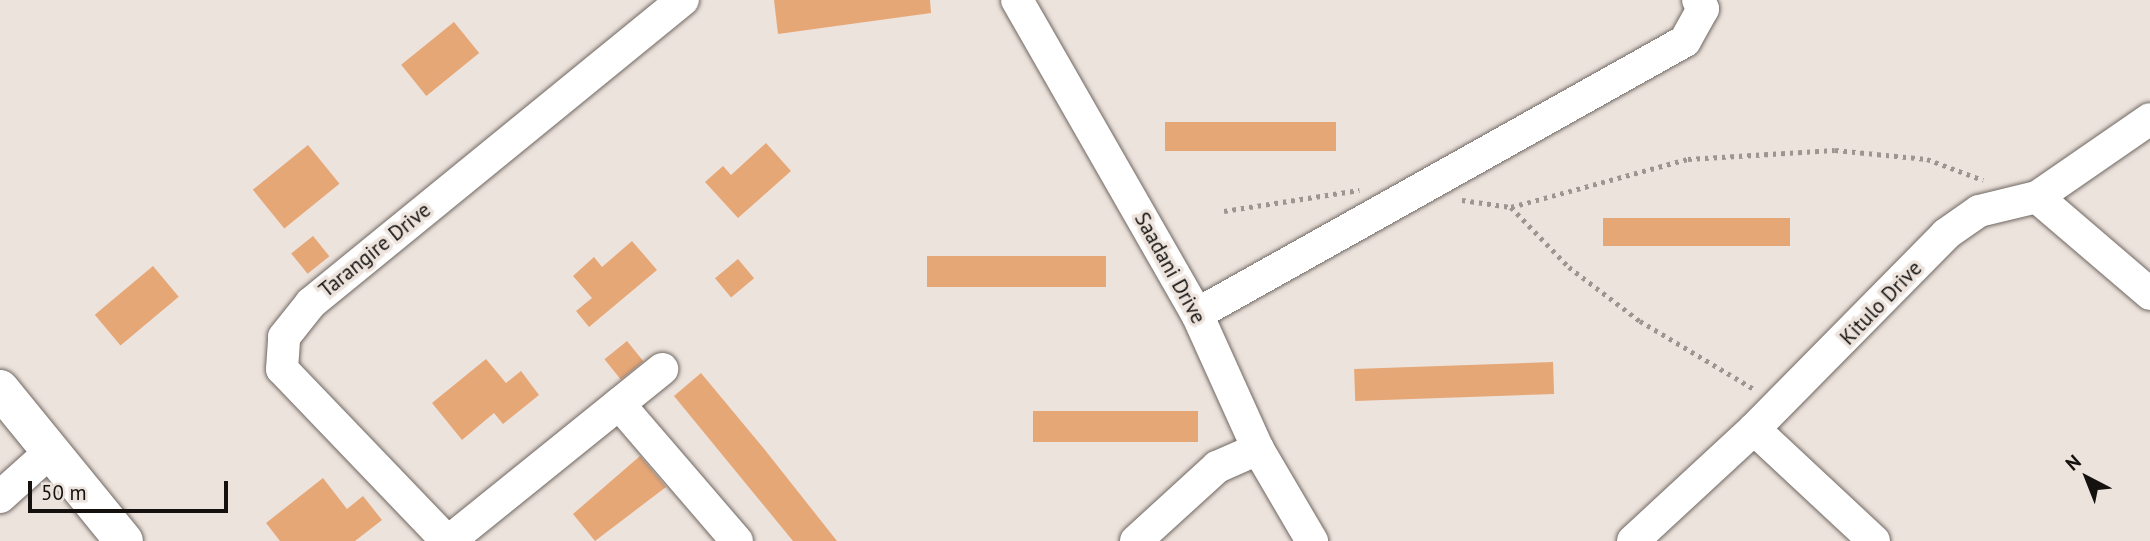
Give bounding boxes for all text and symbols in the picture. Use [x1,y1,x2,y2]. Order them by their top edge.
street label: Tarangire Drive [314,197,436,303]
street label: Saadani Drive [1129,208,1211,328]
street label: Kitulo Drive [1835,256,1927,350]
north arrow [2052,443,2122,513]
text: N [2060,449,2086,475]
scale bar [32,468,231,512]
text: 50 m [41,479,87,506]

